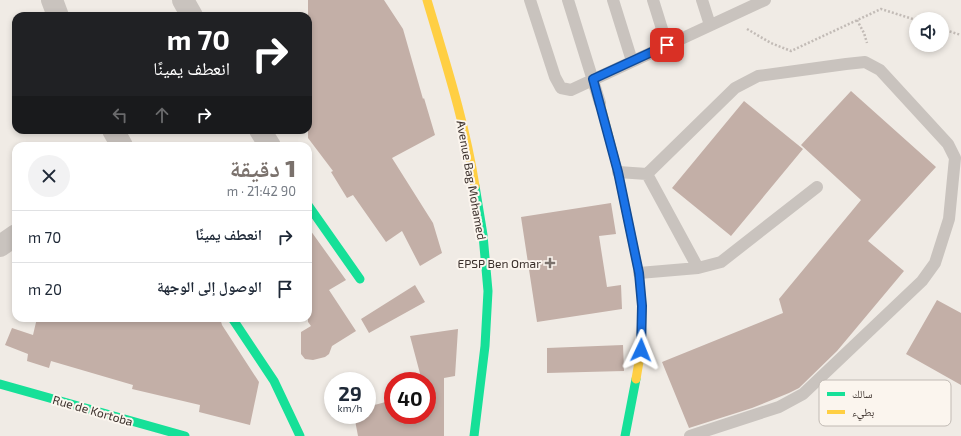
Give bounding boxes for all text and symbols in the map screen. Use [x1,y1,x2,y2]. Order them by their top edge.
map controls [909,12,949,52]
button: sound [909,12,949,52]
text: 70 m [167,22,230,56]
icon: right [244,28,296,80]
pin [650,28,684,62]
icon: arrive [656,34,678,56]
text: انعطف يمينًا [153,57,230,79]
icon: left [109,104,131,126]
icon: ahead [151,104,173,126]
icon: right [193,104,215,126]
street label: Avenue Bag Mohamed [455,119,489,241]
text: 1 دقيقة [230,153,296,182]
button: close [28,155,70,197]
text: 90 m · 21:42 [227,183,296,199]
text: انعطف يمينًا [195,225,262,243]
icon: right [274,226,296,248]
text: 70 m [28,228,61,246]
place label: EPSP Ben Omar [457,256,541,270]
marker: EPSP Ben Omar [544,257,556,269]
text: الوصول إلى الوجهة [157,277,262,295]
icon: arrive [274,278,296,300]
text: 20 m [28,280,62,298]
position arrow [620,329,662,371]
speed limit sign: 40 [384,372,436,424]
legend [819,380,951,426]
text: 29 [338,381,362,405]
text: سالك [852,387,872,400]
street label: Rue de Kortoba [51,392,135,428]
text: km/h [338,402,362,414]
text: بطيء [852,405,874,421]

